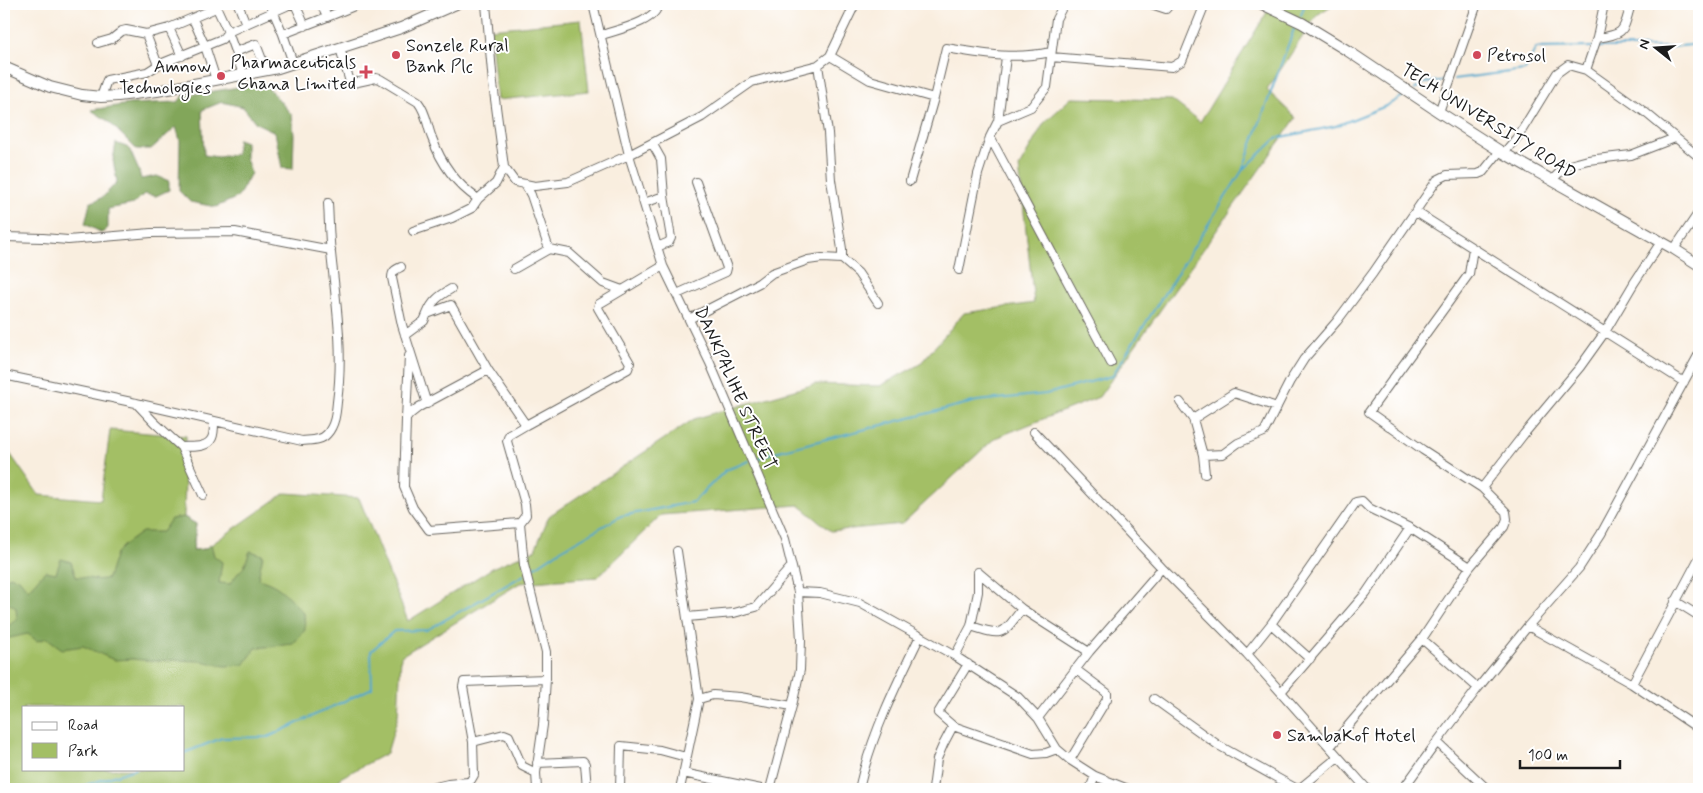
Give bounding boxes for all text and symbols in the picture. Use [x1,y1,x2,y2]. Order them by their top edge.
north arrow [1630,22,1680,72]
place label: Sonzele Rural Bank Plc [406,34,509,79]
text: N [1635,37,1654,52]
place label: Petrosol [1487,44,1546,68]
marker: Sonzele Rural Bank Plc [390,49,402,61]
marker: Petrosol [1471,49,1483,61]
place label: Pharmaceuticals Ghana Limited [231,51,356,96]
place label: Amnow Technologies [119,55,211,101]
street label: TECH UNIVERSITY ROAD [1396,58,1581,186]
marker: Pharmaceuticals Ghana Limited [360,66,372,78]
marker: Amnow Technologies [215,70,227,82]
street label: DANKPALIHE STREET [688,303,782,474]
legend [22,706,185,770]
text: Road [68,716,98,736]
place label: SambaKof Hotel [1287,724,1416,748]
marker: SambaKof Hotel [1271,729,1283,741]
scale bar [1520,738,1620,770]
text: Park [68,742,98,762]
text: 100 m [1528,746,1568,766]

